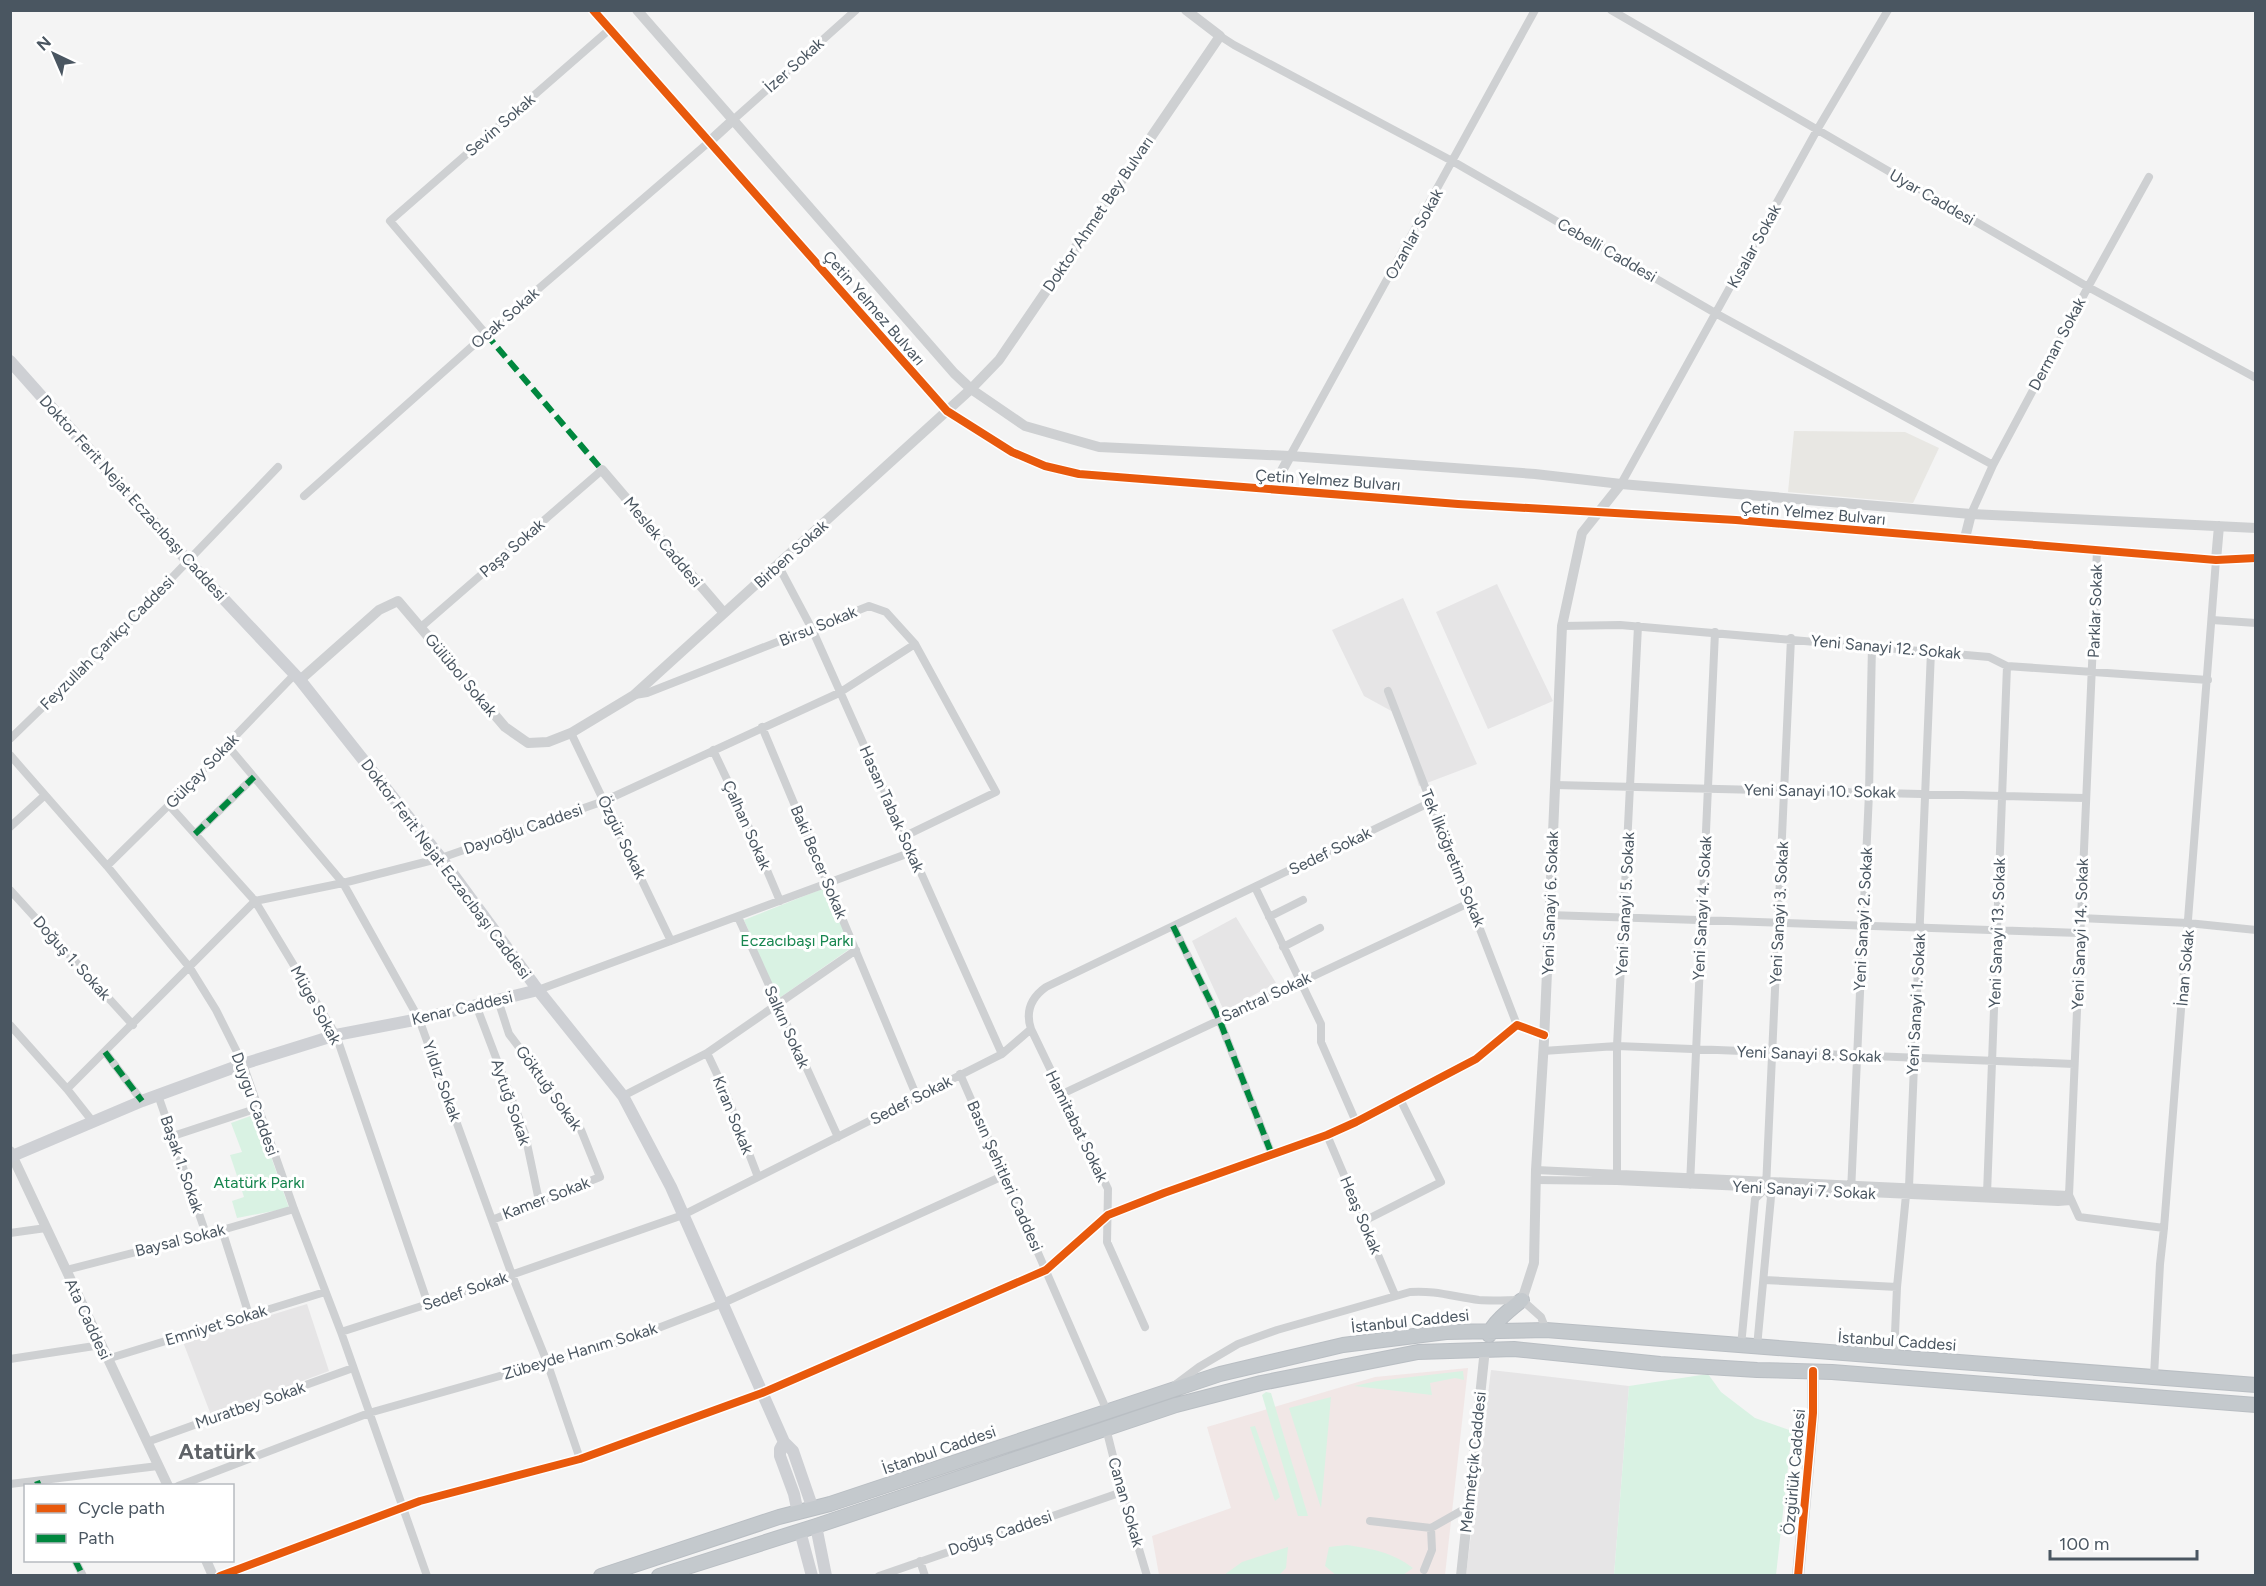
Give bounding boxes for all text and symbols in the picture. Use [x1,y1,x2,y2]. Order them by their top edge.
north arrow [24,24,84,84]
text: N [33,32,55,55]
street label: İzer Sokak [761,33,828,96]
street label: Sevin Sokak [461,90,539,160]
street label: Doktor Ahmet Bey Bulvarı [1039,133,1157,295]
street label: Uyar Caddesi [1886,165,1978,229]
street label: Ozanlar Sokak [1381,185,1447,283]
street label: Kısalar Sokak [1723,201,1785,291]
street label: Cebelli Caddesi [1554,214,1660,286]
street label: Çetin Yelmez Bulvarı [819,247,929,369]
street label: Ocak Sokak [467,283,543,353]
street label: Derman Sokak [2025,294,2090,394]
street label: Doktor Ferit Nejat Eczacıbaşı Caddesi [35,391,231,605]
street label: Çetin Yelmez Bulvarı [1255,465,1401,495]
street label: Meslek Caddesi [620,493,706,591]
street label: Çetin Yelmez Bulvarı [1740,497,1886,529]
street label: Paşa Sokak [476,515,548,581]
street label: Birben Sokak [750,516,832,592]
street label: Parklar Sokak [2084,563,2106,658]
street label: Feyzullah Çarıkçı Caddesi [36,572,178,714]
street label: Birsu Sokak [776,602,860,650]
street label: Gülübol Sokak [421,630,501,720]
street label: Yeni Sanayi 12. Sokak [1810,631,1962,663]
street label: Gülçay Sokak [162,730,242,812]
street label: Hasan Tabak Sokak [856,743,929,875]
street label: Doktor Ferit Nejat Eczacıbaşı Caddesi [357,755,535,983]
street label: Çalhan Sokak [719,777,775,873]
street label: Yeni Sanayi 10. Sokak [1744,780,1896,802]
street label: Tek İlköğretim Sokak [1417,787,1489,930]
street label: Özgür Sokak [594,792,650,882]
street label: Dayıoğlu Caddesi [461,800,585,858]
street label: Baki Becer Sokak [787,802,852,922]
street label: Sedef Sokak [1286,823,1374,879]
street label: Yeni Sanayi 6. Sokak [1538,830,1562,975]
street label: Yeni Sanayi 5. Sokak [1612,831,1638,976]
street label: Yeni Sanayi 4. Sokak [1689,835,1715,981]
street label: Yeni Sanayi 3. Sokak [1766,841,1792,985]
street label: Yeni Sanayi 2. Sokak [1850,846,1876,991]
street label: Yeni Sanayi 13. Sokak [1985,857,2009,1008]
street label: Yeni Sanayi 14. Sokak [2068,858,2092,1010]
street label: Doğuş 1. Sokak [29,912,115,1004]
street label: İnan Sokak [2172,929,2198,1007]
park label: Eczacıbaşı Parkı [740,931,854,950]
street label: Yeni Sanayi 1. Sokak [1903,933,1929,1075]
street label: Müge Sokak [287,962,346,1048]
street label: Santral Sokak [1218,968,1314,1026]
street label: Salkın Sokak [760,983,814,1071]
street label: Kenar Caddesi [410,987,514,1029]
street label: Yıldız Sokak [419,1038,465,1124]
street label: Göktuğ Sokak [512,1042,586,1134]
street label: Yeni Sanayi 8. Sokak [1736,1042,1882,1066]
street label: Duygu Caddesi [227,1050,283,1158]
street label: Aytuğ Sokak [487,1056,535,1148]
street label: Hamitabat Sokak [1042,1067,1112,1185]
street label: Sedef Sokak [867,1071,955,1129]
street label: Kıran Sokak [709,1073,757,1157]
street label: Basın Şehitleri Caddesi [963,1098,1047,1254]
street label: Başak 1. Sokak [156,1113,208,1215]
park label: Atatürk Parkı [213,1173,305,1192]
street label: Kamer Sokak [500,1173,593,1223]
street label: Heaş Sokak [1336,1173,1386,1257]
street label: Yeni Sanayi 7. Sokak [1732,1177,1876,1203]
street label: Baysal Sokak [133,1220,227,1260]
street label: Sedef Sokak [420,1267,510,1314]
street label: Ata Caddesi [61,1275,115,1363]
street label: Emniyet Sokak [163,1300,269,1349]
street label: İstanbul Caddesi [1350,1305,1470,1337]
street label: Zübeyde Hanım Sokak [501,1318,660,1384]
street label: İstanbul Caddesi [1837,1327,1957,1355]
street label: Muratbey Sokak [193,1377,308,1433]
street label: Mehmetçik Caddesi [1456,1390,1490,1534]
street label: Özgürlük Caddesi [1779,1408,1809,1536]
street label: İstanbul Caddesi [880,1422,998,1478]
district label: Atatürk [178,1438,256,1465]
street label: Canan Sokak [1104,1455,1148,1549]
legend [24,1484,234,1562]
text: Cycle path [78,1497,165,1519]
street label: Doğuş Caddesi [946,1506,1054,1560]
scale bar [2050,1523,2197,1561]
text: Path [78,1527,114,1549]
text: 100 m [2059,1533,2109,1555]

